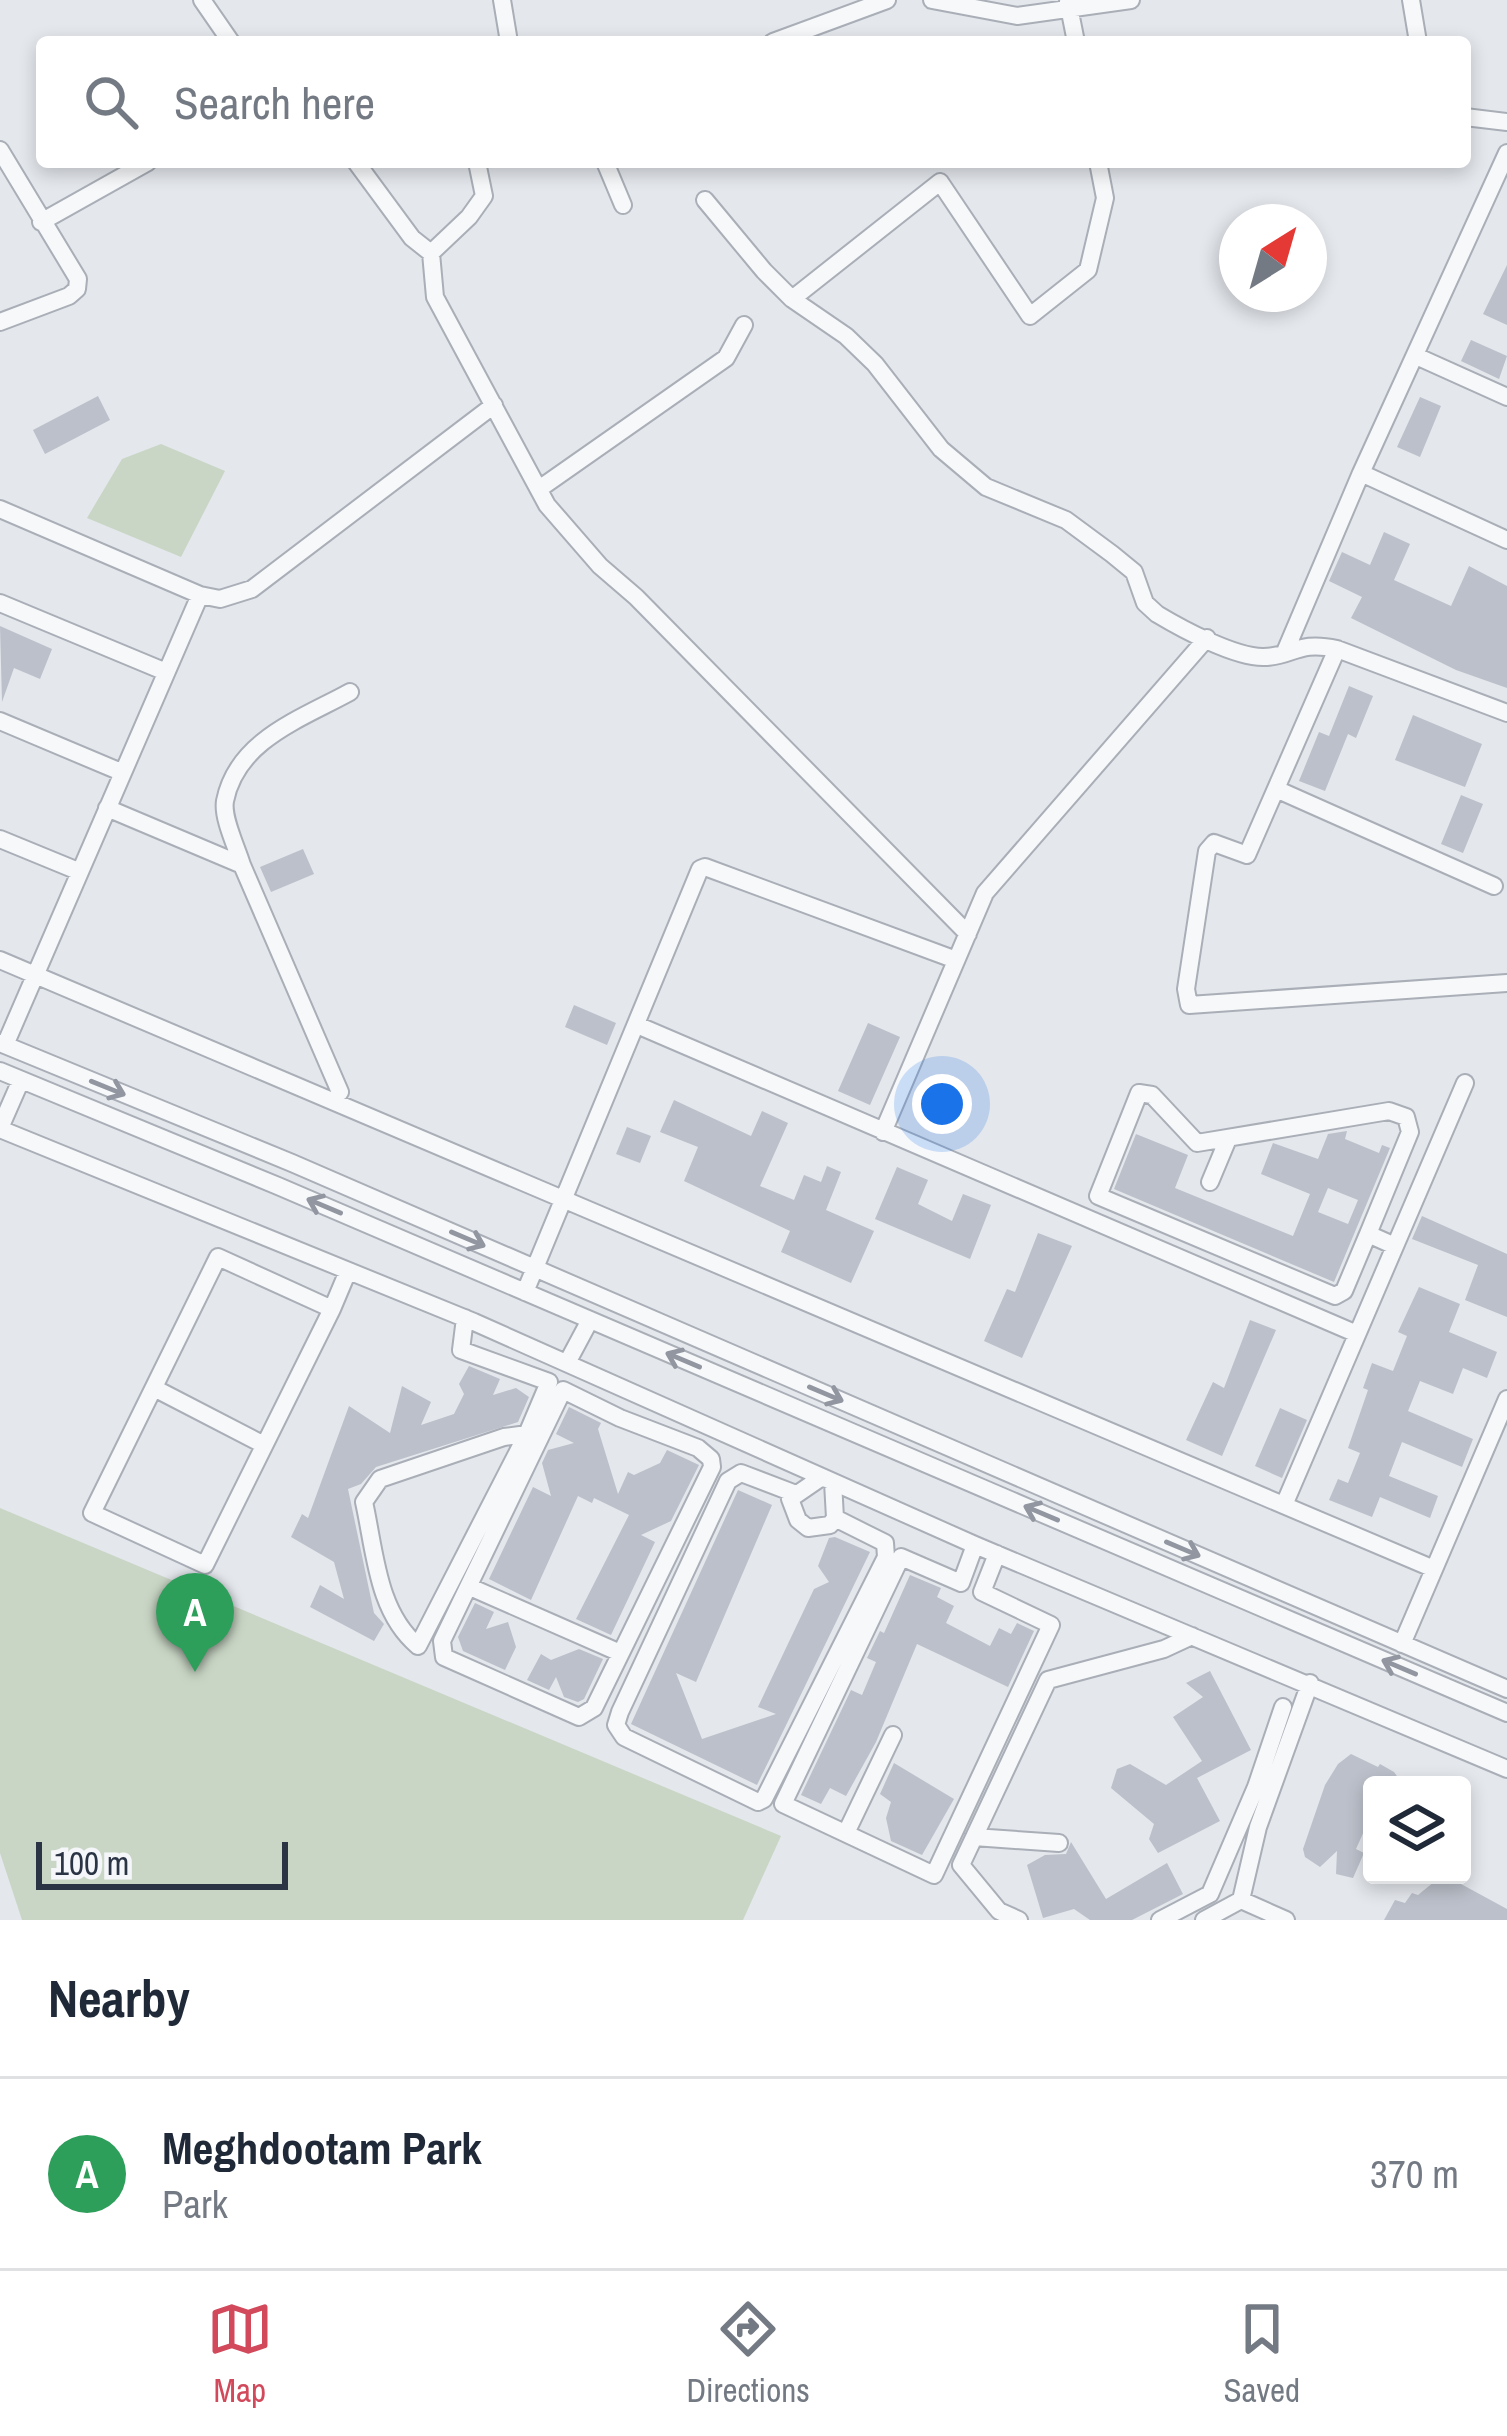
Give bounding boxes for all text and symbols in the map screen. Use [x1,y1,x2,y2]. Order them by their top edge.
search box [36,36,1471,168]
icon: search [78,69,144,135]
text: Search here [174,72,375,133]
north arrow [1219,204,1327,312]
your location [912,1074,972,1134]
one-way arrow [89,1079,126,1100]
one-way arrow [307,1193,343,1215]
one-way arrow [448,1230,485,1251]
one-way arrow [665,1347,701,1369]
one-way arrow [807,1385,843,1407]
one-way arrow [1024,1501,1060,1523]
one-way arrow [1165,1540,1201,1562]
pin: A [156,1573,234,1672]
one-way arrow [1382,1655,1419,1676]
map controls [1363,1776,1471,1884]
button: layers [1363,1776,1471,1884]
scale bar [36,1836,288,1889]
text: 100 m [54,1841,129,1885]
text: Nearby [48,1964,190,2033]
text: Meghdootam Park [162,2117,482,2178]
text: A [75,2148,99,2200]
text: 370 m [1370,2148,1459,2200]
text: Park [162,2178,228,2230]
tab: Map [207,2296,273,2412]
tab: Directions [686,2296,810,2412]
tab: Saved [1223,2296,1300,2412]

